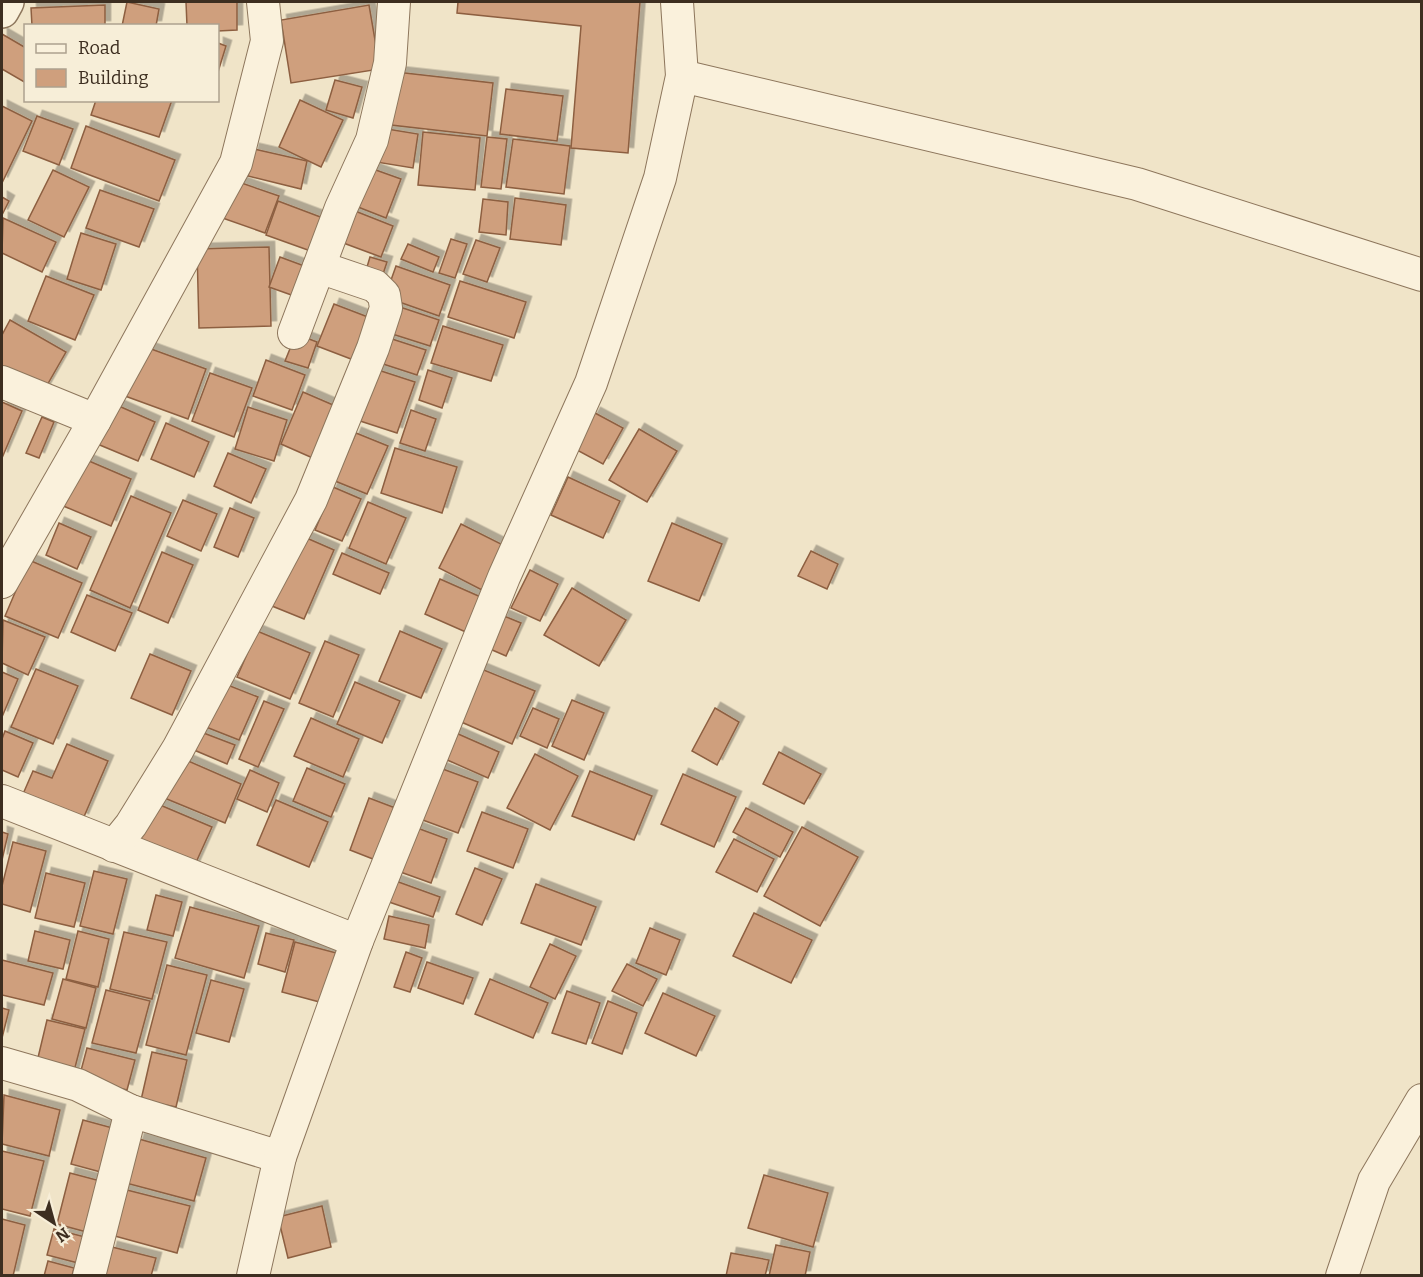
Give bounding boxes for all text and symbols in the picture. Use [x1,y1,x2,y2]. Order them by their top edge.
legend [24,24,219,102]
text: Road [78,37,121,59]
text: Building [78,67,149,89]
north arrow [24,1193,84,1253]
text: N [52,1223,73,1246]

